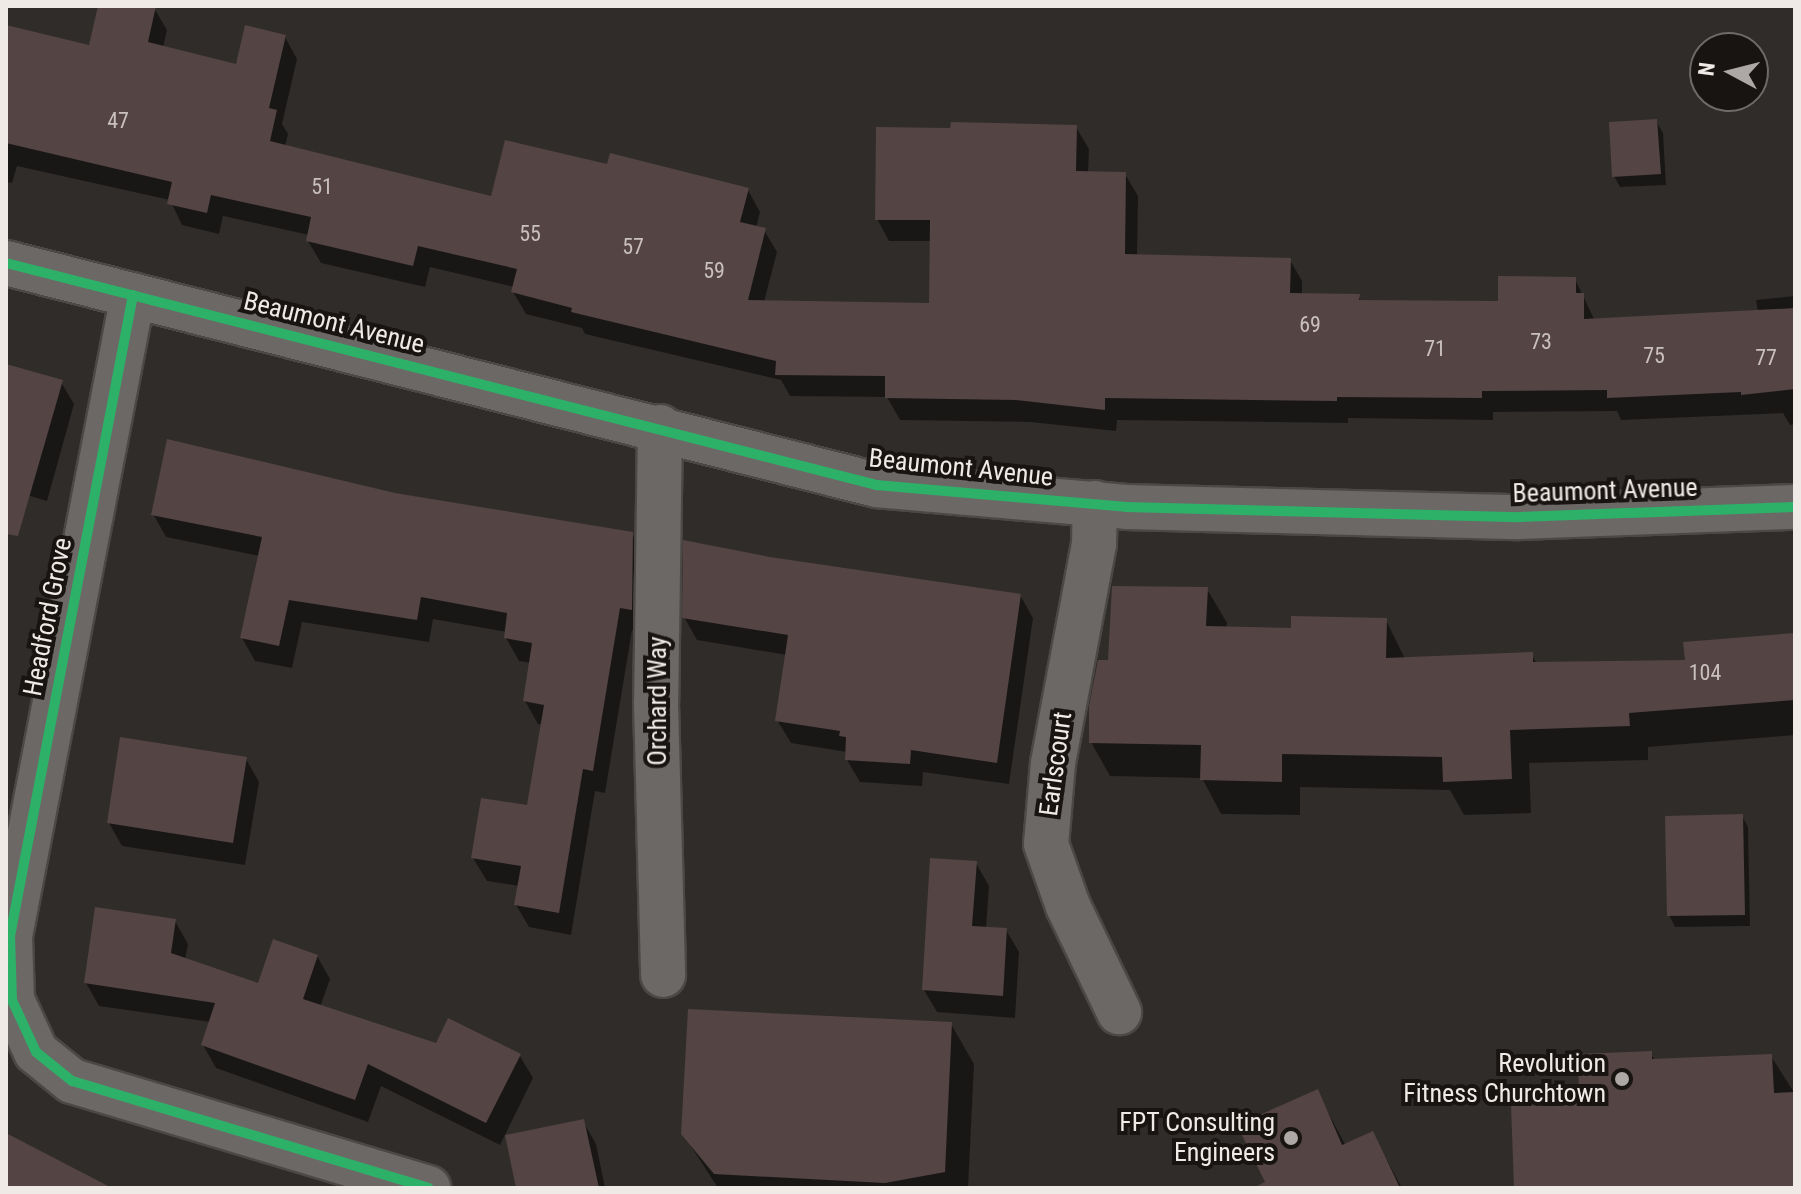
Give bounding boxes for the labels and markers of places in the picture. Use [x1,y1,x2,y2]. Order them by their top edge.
place label: Revolution Fitness Churchtown [1403,1048,1606,1110]
marker: Revolution Fitness Churchtown [1613,1070,1631,1088]
place label: FPT Consulting Engineers [1119,1107,1275,1168]
marker: FPT Consulting Engineers [1282,1129,1300,1147]

